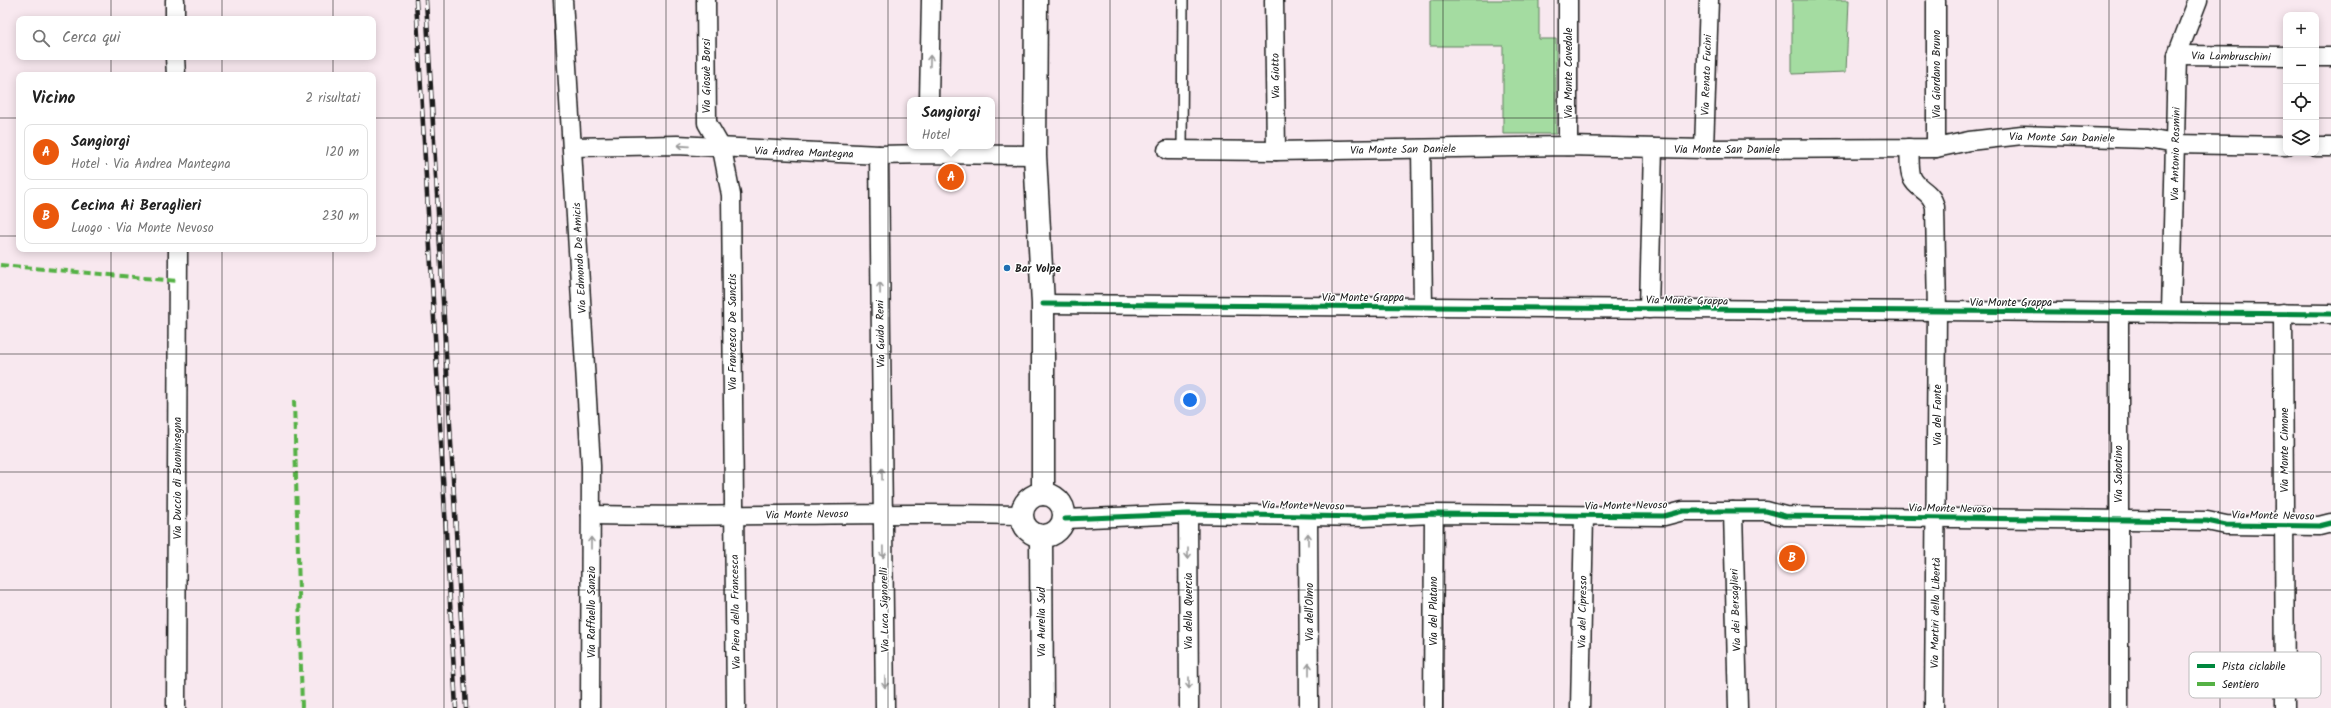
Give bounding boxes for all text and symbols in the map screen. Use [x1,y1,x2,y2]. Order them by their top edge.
map controls [2283,12,2319,156]
button: + [2283,12,2319,48]
search box [16,16,376,60]
text: Cerca qui [62,26,120,50]
icon: search [30,27,52,49]
street label: Via Monte Cavedale [1560,28,1578,118]
street label: Via Giordano Bruno [1928,30,1946,118]
street label: Via Renato Fucini [1697,34,1717,116]
street label: Via Giosuè Borsi [698,38,716,113]
street label: Via Lambruschini [2191,47,2271,67]
button: − [2283,48,2319,84]
street label: Via Giotto [1267,53,1285,99]
one-way arrow [926,55,934,68]
button: locate [2283,84,2319,120]
text: Vicino [32,85,75,112]
text: 2 risultati [306,88,360,109]
popup [907,97,995,149]
text: Sangiorgi [922,101,980,125]
street label: Via Antonio Rosmini [2166,107,2186,201]
button: layers [2283,120,2319,156]
text: Hotel [922,125,950,146]
street label: Via Monte San Daniele [2009,128,2115,148]
text: Sangiorgi [71,130,130,154]
street label: Via Monte San Daniele [1350,140,1456,160]
street label: Via Monte San Daniele [1674,141,1780,159]
text: A [42,142,50,163]
text: 120 m [325,142,359,163]
one-way arrow [677,142,690,149]
street label: Via Andrea Mantegna [754,142,854,164]
text: Hotel · Via Andrea Mantegna [71,154,231,175]
pin: A [938,162,964,192]
text: Cecina Ai Beraglieri [71,194,201,218]
street label: Via Edmondo De Amicis [568,202,592,314]
text: B [42,206,50,227]
text: 230 m [322,206,359,227]
text: Luogo · Via Monte Nevoso [71,218,214,239]
place label: Bar Volpe [1015,260,1061,278]
marker: Bar Volpe [1002,263,1012,273]
street label: Via Francesco De Sanctis [724,273,742,391]
one-way arrow [876,282,884,295]
street label: Via Monte Grappa [1322,289,1404,307]
street label: Via Monte Grappa [1646,291,1728,311]
street label: Via Monte Grappa [1970,294,2052,312]
street label: Via Guido Reni [871,300,891,368]
street label: Via del Fante [1929,384,1947,446]
your location [1180,390,1200,410]
street label: Via Monte Cimone [2276,407,2294,492]
street label: Via Duccio di Buoninsegna [169,417,187,539]
street label: Via Sabotino [2110,445,2128,503]
one-way arrow [878,468,886,481]
street label: Via Monte Nevoso [1261,496,1345,516]
street label: Via Monte Nevoso [1584,496,1668,516]
street label: Via Monte Nevoso [1908,499,1992,519]
street label: Via Monte Nevoso [765,505,849,525]
street label: Via Monte Nevoso [2231,506,2315,526]
one-way arrow [1304,533,1312,546]
one-way arrow [587,537,595,550]
pin: B [1779,543,1805,573]
one-way arrow [879,545,887,558]
one-way arrow [1184,546,1192,559]
street label: Via Piero della Francesca [726,554,746,670]
street label: Via Martiri della Libertà [1926,557,1946,669]
street label: Via Raffaello Sanzio [583,566,601,658]
street label: Via Luca Signorelli [875,567,895,653]
street label: Via dei Bersaglieri [1726,568,1746,652]
street label: Via della Quercia [1180,572,1198,650]
street label: Via del Cipresso [1573,575,1593,649]
street label: Via del Platano [1425,576,1443,646]
street label: Via dell'Olmo [1301,583,1319,641]
street label: Via Aurelia Sud [1033,586,1051,657]
legend [2189,652,2321,698]
text: Pista ciclabile [2222,658,2285,676]
one-way arrow [1305,663,1313,676]
one-way arrow [881,675,889,688]
one-way arrow [1185,676,1193,689]
text: Sentiero [2222,676,2259,694]

